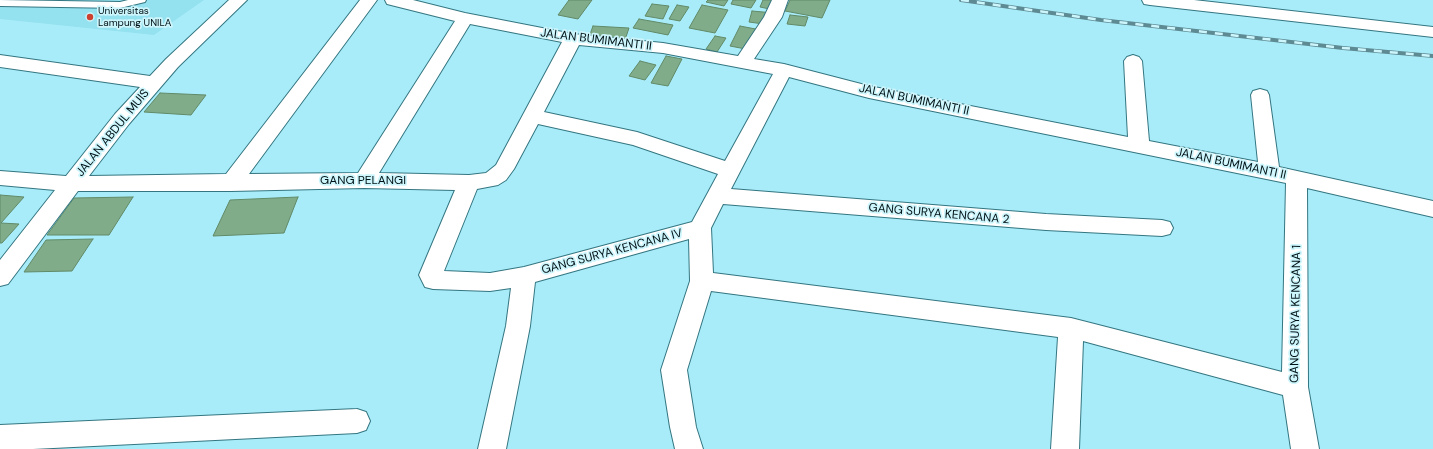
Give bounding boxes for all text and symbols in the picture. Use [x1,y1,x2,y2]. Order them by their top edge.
place label: Universitas Lampung UNILA [98,5,171,28]
marker: Universitas Lampung UNILA [85,12,95,22]
street label: JALAN BUMIMANTI II [539,26,653,54]
street label: JALAN BUMIMANTI II [858,81,970,119]
street label: JALAN ABDUL MUIS [73,87,153,179]
street label: JALAN BUMIMANTI II [1175,145,1287,183]
street label: GANG PELANGI [320,174,406,188]
street label: GANG SURYA KENCANA 2 [868,201,1010,227]
street label: GANG SURYA KENCANA IV [540,226,684,278]
street label: GANG SURYA KENCANA 1 [1288,245,1304,383]

